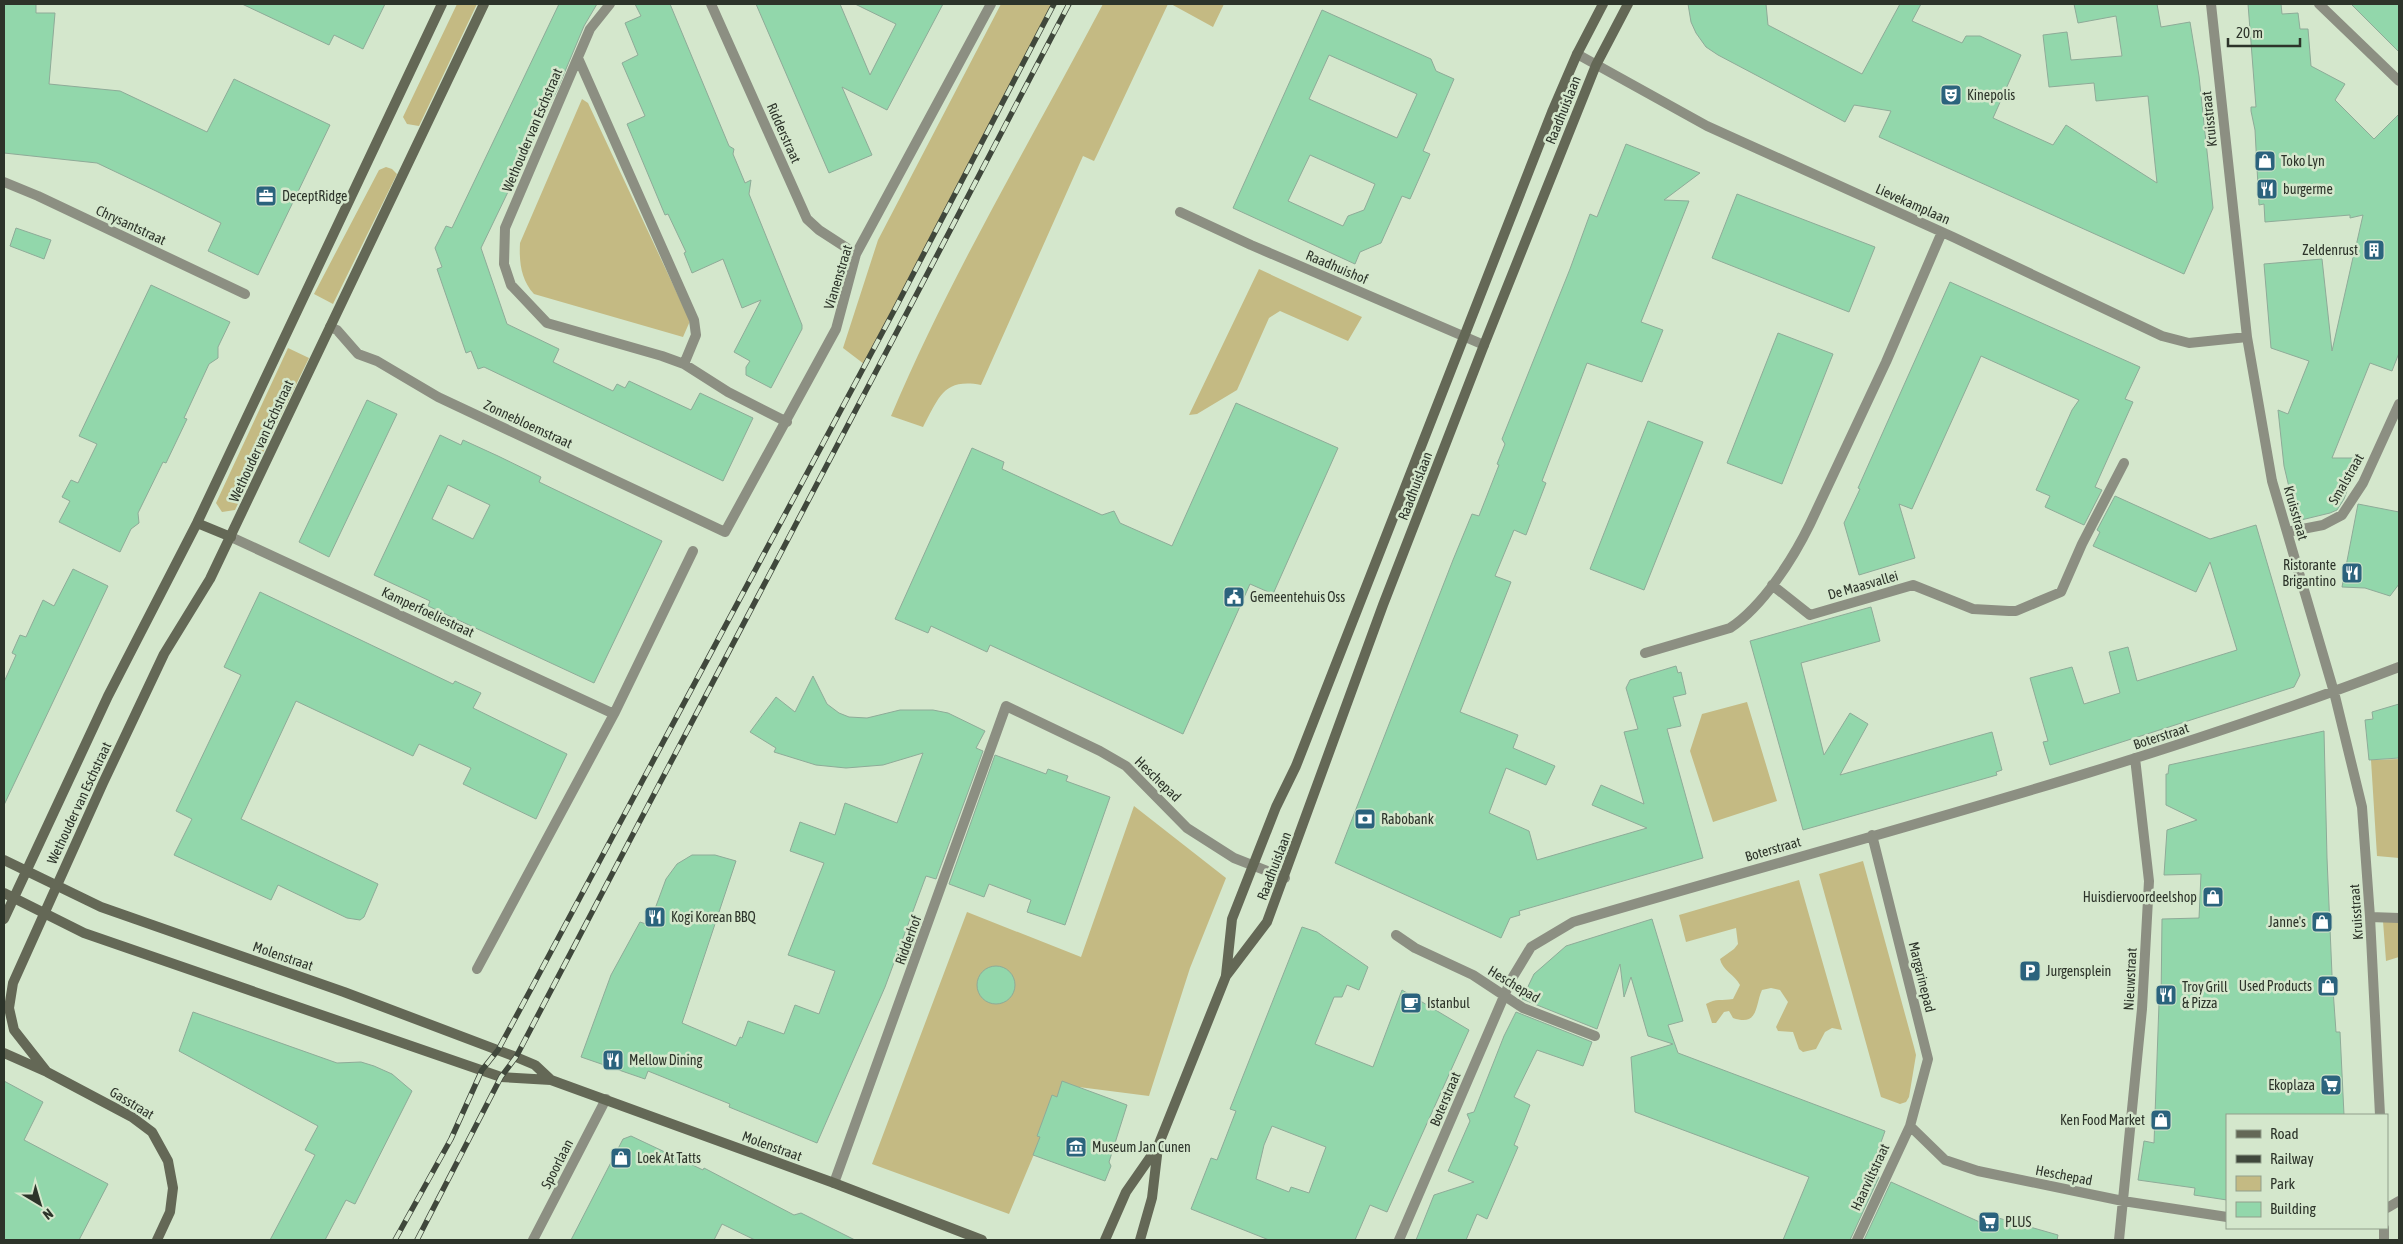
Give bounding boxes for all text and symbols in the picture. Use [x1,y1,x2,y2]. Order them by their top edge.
scale bar [2228,15,2300,47]
text: 20 m [2236,24,2263,41]
street label: Wethouder van Eschstraat [499,66,565,194]
street label: Raadhuislaan [1542,74,1584,146]
theatre icon: Kinepolis [1939,83,1963,107]
place label: Kinepolis [1967,87,2015,103]
street label: Kruisstraat [2198,90,2220,148]
street label: Ridderstraat [764,101,804,165]
shop icon: Toko Lyn [2253,149,2277,173]
place label: Toko Lyn [2281,153,2325,169]
restaurant icon: burgerme [2255,177,2279,201]
street label: Lievekamplaan [1873,180,1953,228]
place label: burgerme [2283,181,2333,197]
office icon: DeceptRidge [254,184,278,208]
place label: DeceptRidge [282,188,347,204]
street label: Chrysantstraat [94,202,168,248]
building icon: Zeldenrust [2362,238,2386,262]
place label: Zeldenrust [2302,242,2358,258]
street label: Vianenstraat [821,243,855,311]
street label: Raadhuishof [1304,247,1370,287]
street label: Wethouder van Eschstraat [226,377,296,505]
street label: Zonnebloemstraat [481,396,575,452]
street label: Raadhuislaan [1395,450,1435,522]
street label: Smalstraat [2325,451,2367,507]
street label: Kruisstraat [2281,484,2311,542]
place label: Ristorante Brigantino [2282,557,2336,589]
restaurant icon: Ristorante Brigantino [2340,561,2364,585]
street label: De Maasvallei [1826,567,1900,603]
street label: Kamperfoeliestraat [379,584,477,640]
public building icon: Gemeentehuis Oss [1222,585,1246,609]
place label: Gemeentehuis Oss [1250,589,1345,605]
street label: Boterstraat [2131,720,2191,752]
street label: Wethouder van Eschstraat [44,739,114,867]
street label: Heschepad [1132,753,1184,805]
bank icon: Rabobank [1353,807,1377,831]
place label: Rabobank [1381,811,1434,827]
street label: Raadhuislaan [1254,830,1294,902]
street label: Boterstraat [1743,833,1803,865]
street label: Kruisstraat [2346,884,2366,940]
shop icon: Huisdiervoordeelshop [2201,885,2225,909]
place label: Huisdiervoordeelshop [2083,889,2197,905]
restaurant icon: Kogi Korean BBQ [643,905,667,929]
place label: Kogi Korean BBQ [671,909,756,925]
shop icon: Janne's [2310,910,2334,934]
street label: Ridderhof [892,913,924,967]
place label: Janne's [2268,914,2306,930]
street label: Molenstraat [251,938,315,974]
street label: Margarinepad [1906,940,1938,1014]
street label: Nieuwstraat [2120,947,2140,1011]
parking icon: Jurgensplein [2018,959,2042,983]
street label: Heschepad [1485,962,1543,1006]
place label: Jurgensplein [2046,963,2111,979]
shop icon: Used Products [2316,974,2340,998]
place label: Used Products [2239,978,2312,994]
place label: Troy Grill & Pizza [2182,979,2228,1011]
restaurant icon: Troy Grill & Pizza [2154,983,2178,1007]
cafe icon: Istanbul [1399,991,1423,1015]
place label: Istanbul [1427,995,1470,1011]
restaurant icon: Mellow Dining [601,1048,625,1072]
place label: Mellow Dining [629,1052,703,1068]
street label: Boterstraat [1426,1069,1464,1129]
supermarket icon: Ekoplaza [2319,1073,2343,1097]
place label: Ekoplaza [2268,1077,2315,1093]
street label: Gasstraat [107,1084,157,1122]
shop icon: Ken Food Market [2149,1108,2173,1132]
place label: Ken Food Market [2060,1112,2145,1128]
legend [2226,1114,2388,1229]
text: Road [2270,1125,2299,1142]
street label: Molenstraat [740,1128,804,1164]
museum icon: Museum Jan Cunen [1064,1135,1088,1159]
street label: Spoorlaan [538,1137,576,1191]
place label: Museum Jan Cunen [1092,1139,1191,1155]
street label: Haarviltstraat [1848,1141,1892,1213]
shop icon: Loek At Tatts [609,1146,633,1170]
place label: Loek At Tatts [637,1150,701,1166]
text: Railway [2270,1150,2314,1167]
street label: Heschepad [2034,1162,2094,1188]
text: Park [2270,1175,2295,1192]
north arrow [15,1179,65,1229]
text: Building [2270,1200,2316,1217]
text: N [40,1205,56,1223]
supermarket icon: PLUS [1977,1210,2001,1234]
place label: PLUS [2005,1214,2032,1230]

